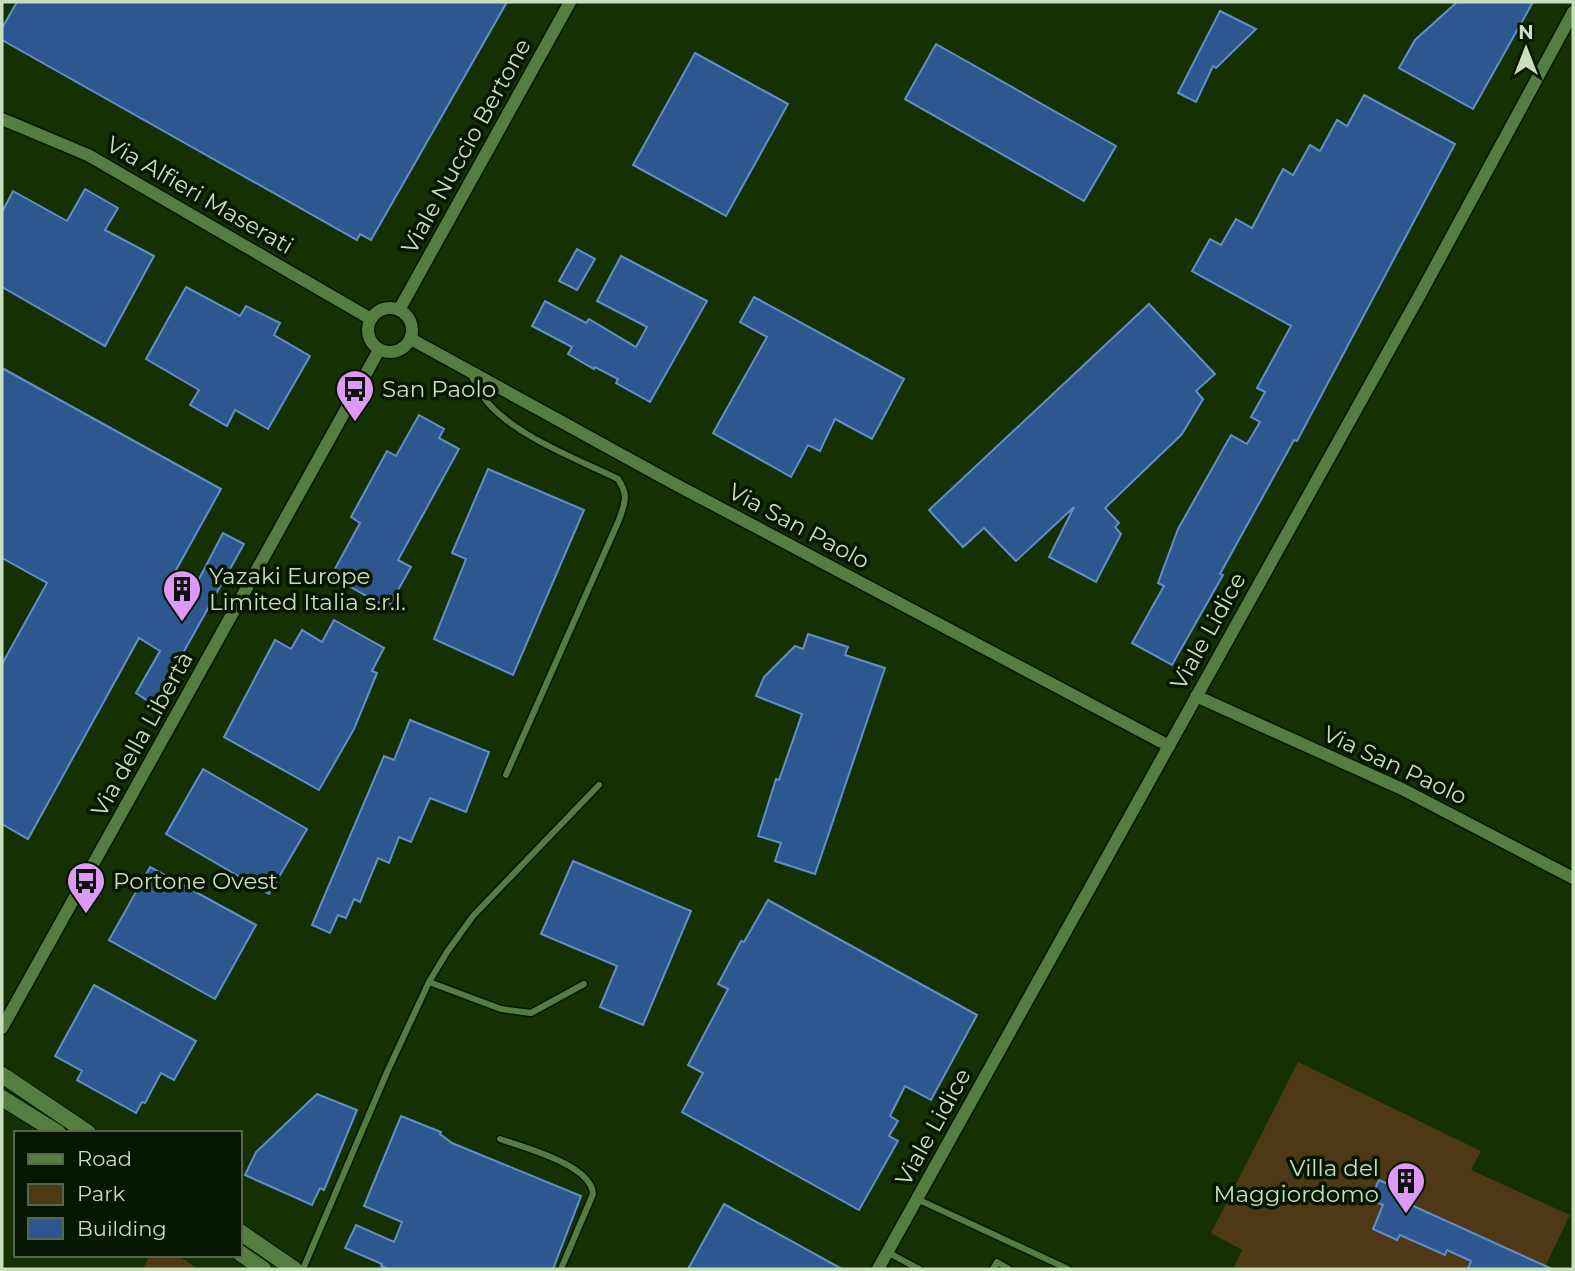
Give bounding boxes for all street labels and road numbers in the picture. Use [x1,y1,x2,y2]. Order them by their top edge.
street label: Viale Nuccio Bertone [395,34,537,258]
street label: Via Alfieri Maserati [102,130,298,260]
street label: Via San Paolo [724,477,874,575]
street label: Viale Lidice [1164,568,1252,694]
street label: Via della Libertà [85,647,199,821]
street label: Via San Paolo [1319,719,1471,811]
street label: Viale Lidice [889,1064,977,1190]

